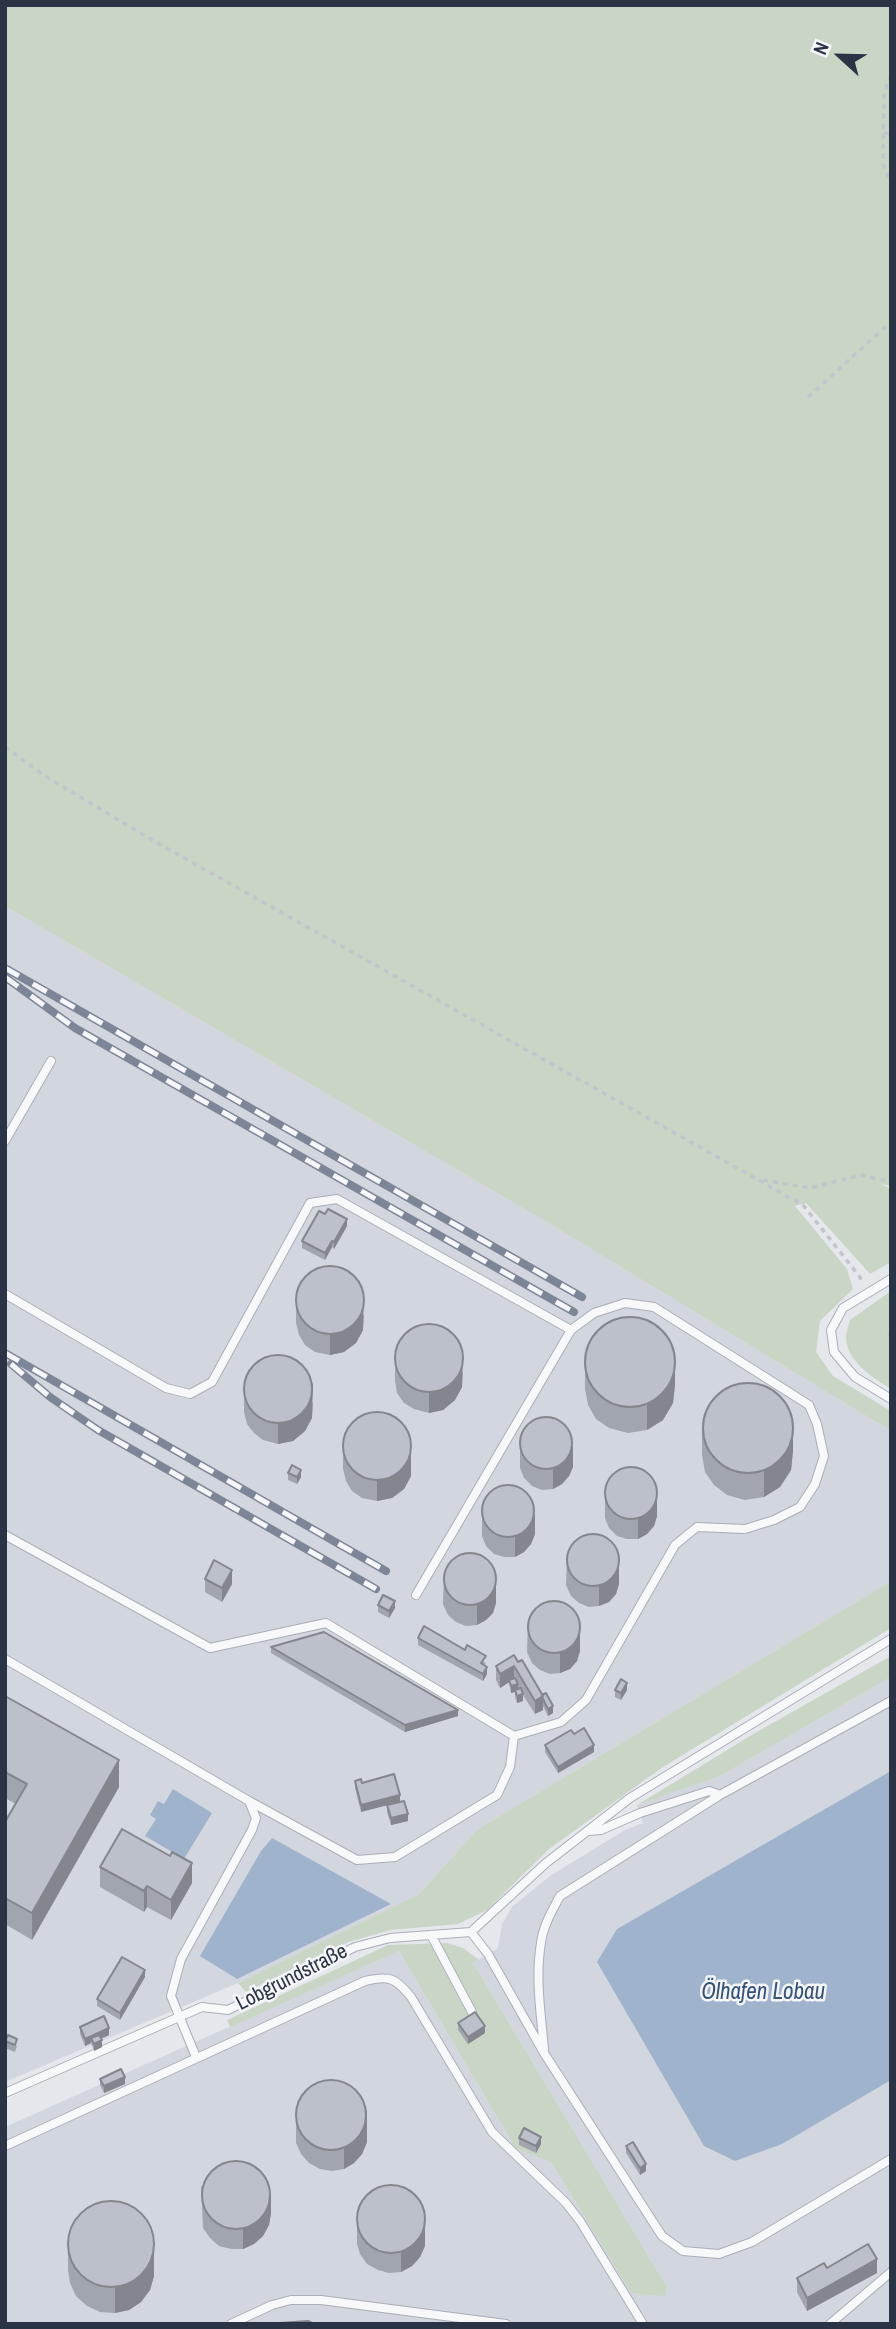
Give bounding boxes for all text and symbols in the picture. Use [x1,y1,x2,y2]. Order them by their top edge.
north arrow [805,21,875,91]
text: N [806,38,835,58]
street label: Lobgrundstraße [232,1939,352,2017]
water label: Ölhafen Lobau [701,1979,825,2007]

